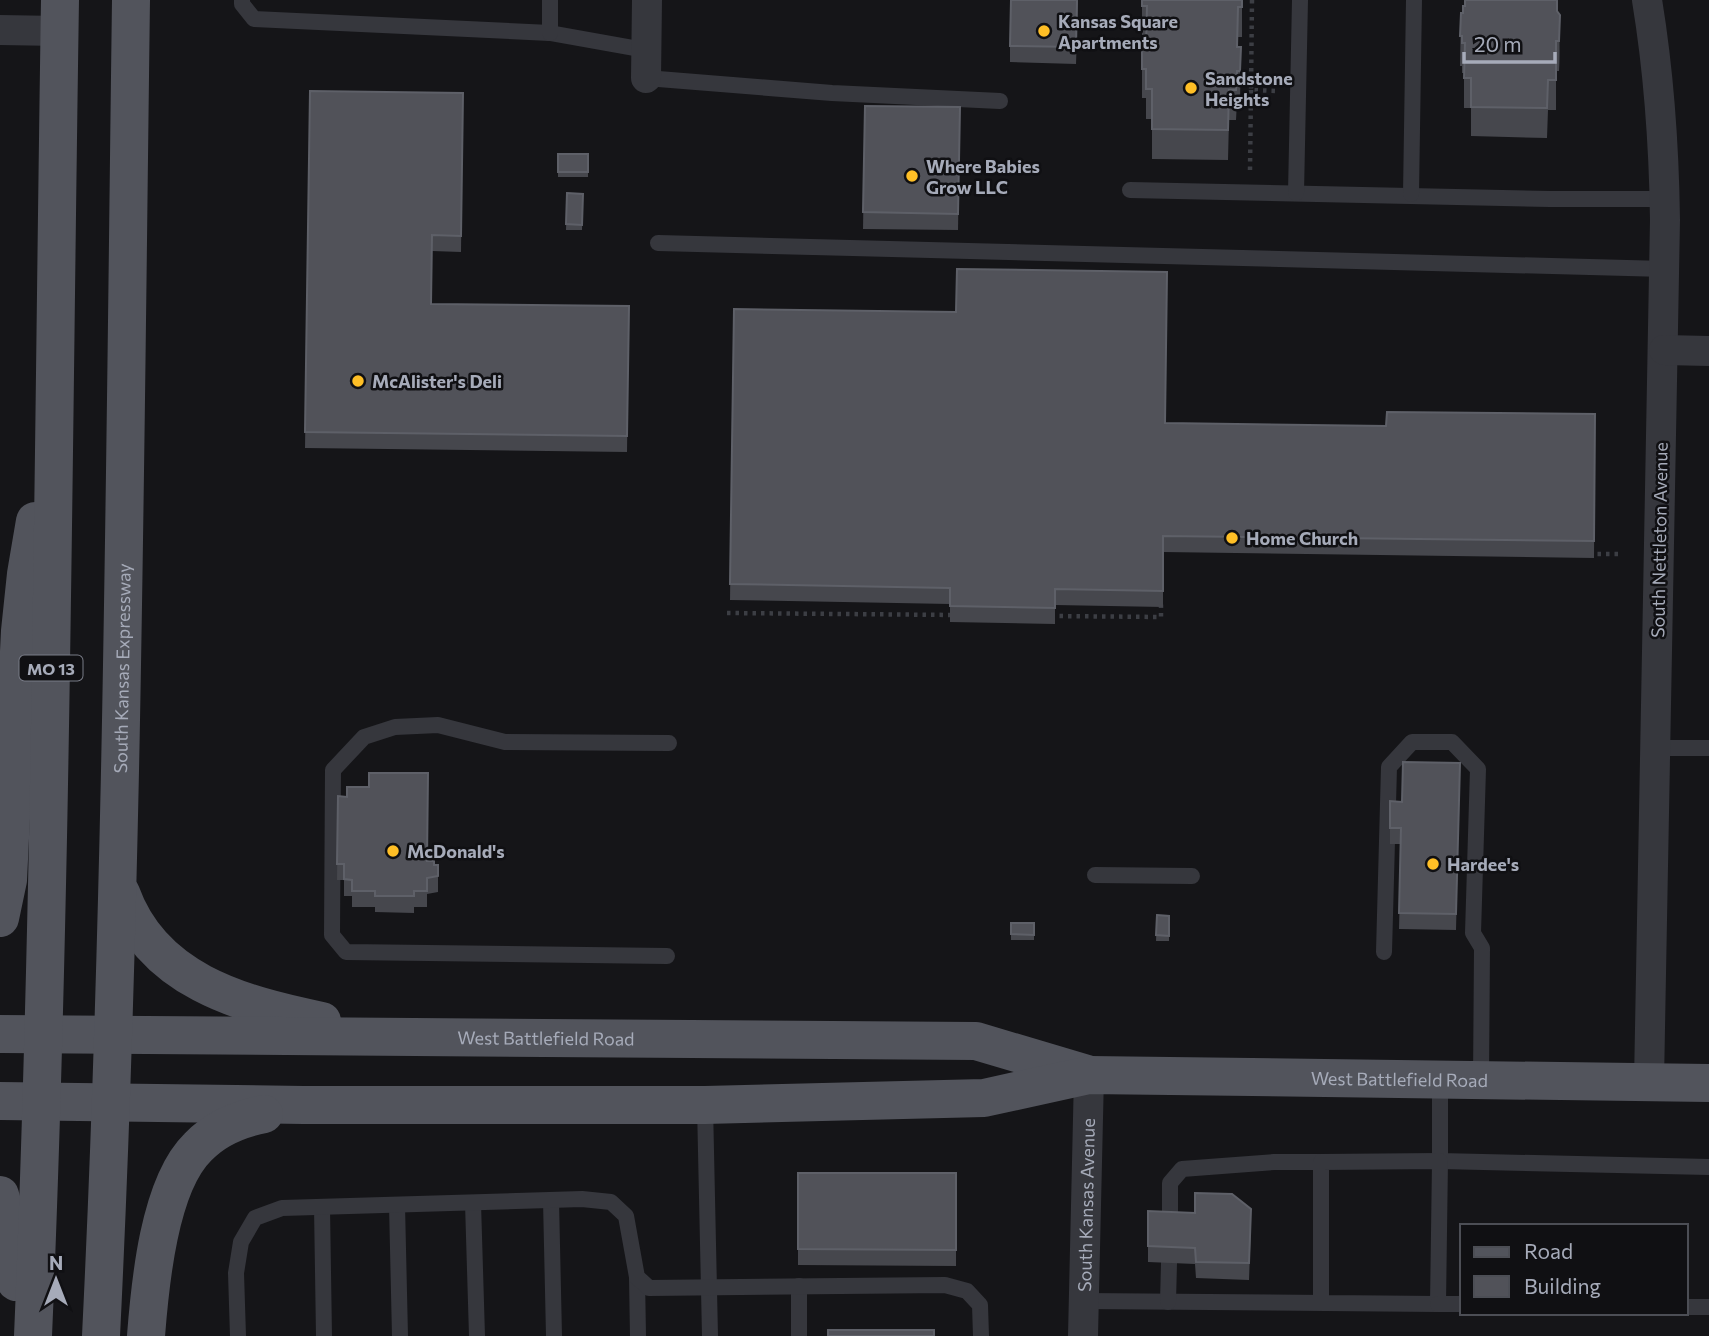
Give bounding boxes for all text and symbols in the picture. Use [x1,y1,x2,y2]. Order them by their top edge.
place label: Kansas Square Apartments [1058,10,1178,53]
scale bar [1464,21,1555,65]
marker: Kansas Square Apartments [1036,23,1052,39]
text: 20 m [1474,31,1522,56]
place label: Sandstone Heights [1205,67,1293,110]
marker: Sandstone Heights [1183,80,1199,96]
place label: Where Babies Grow LLC [926,155,1040,198]
marker: Where Babies Grow LLC [904,168,920,184]
place label: McAlister's Deli [372,370,502,392]
marker: McAlister's Deli [350,373,366,389]
street label: South Nettleton Avenue [1646,442,1672,638]
place label: Home Church [1246,527,1358,549]
marker: Home Church [1224,530,1240,546]
street label: South Kansas Expressway [109,563,135,774]
road number: MO 13 [20,656,82,680]
place label: McDonald's [407,840,505,862]
marker: McDonald's [385,843,401,859]
place label: Hardee's [1447,853,1519,875]
marker: Hardee's [1425,856,1441,872]
street label: West Battlefield Road [457,1026,635,1050]
street label: West Battlefield Road [1311,1067,1488,1091]
street label: South Kansas Avenue [1073,1118,1099,1292]
legend [1460,1224,1688,1315]
text: Road [1524,1238,1573,1263]
north arrow [21,1245,91,1315]
text: N [49,1251,63,1274]
text: Building [1524,1273,1601,1298]

